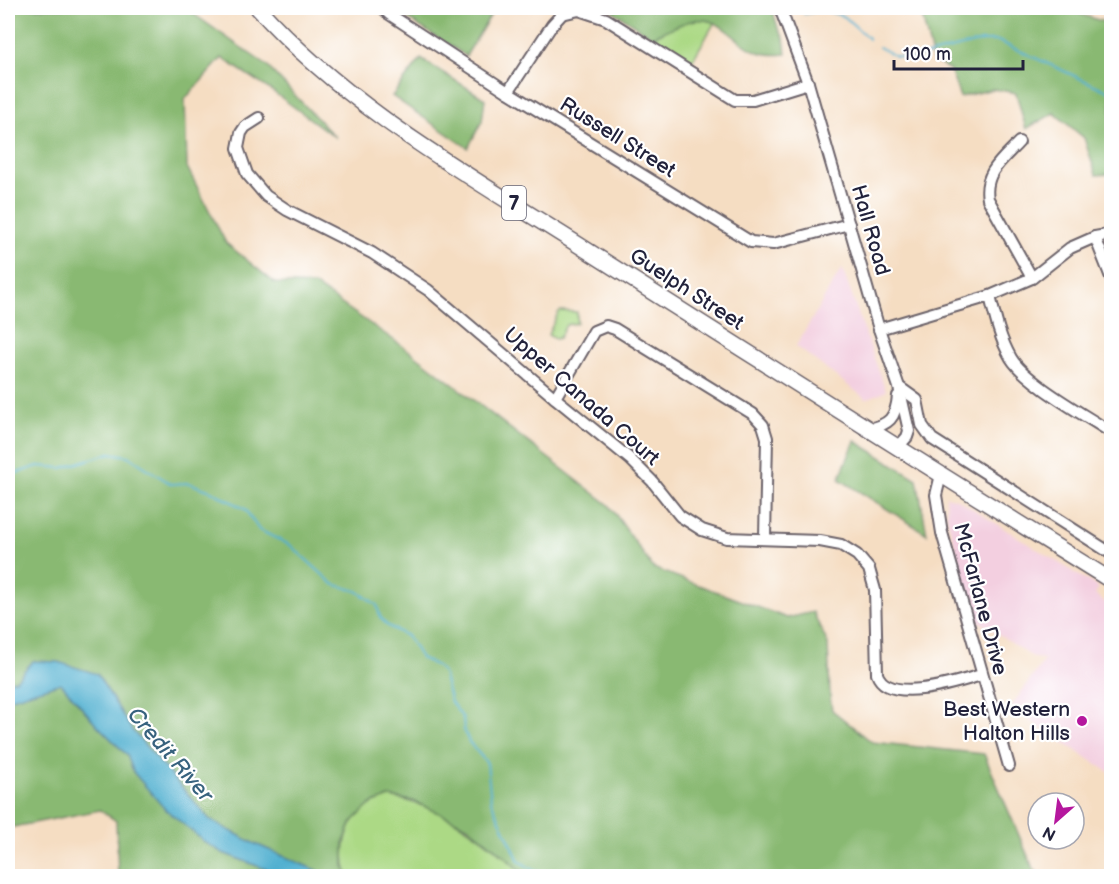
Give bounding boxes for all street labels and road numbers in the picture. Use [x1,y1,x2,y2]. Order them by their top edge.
street label: Russell Street [555,92,681,183]
street label: Hall Road [846,182,895,278]
road number: 7 [502,186,526,220]
street label: Guelph Street [625,243,749,336]
street label: Upper Canada Court [499,322,665,471]
street label: McFarlane Drive [948,520,1013,678]

